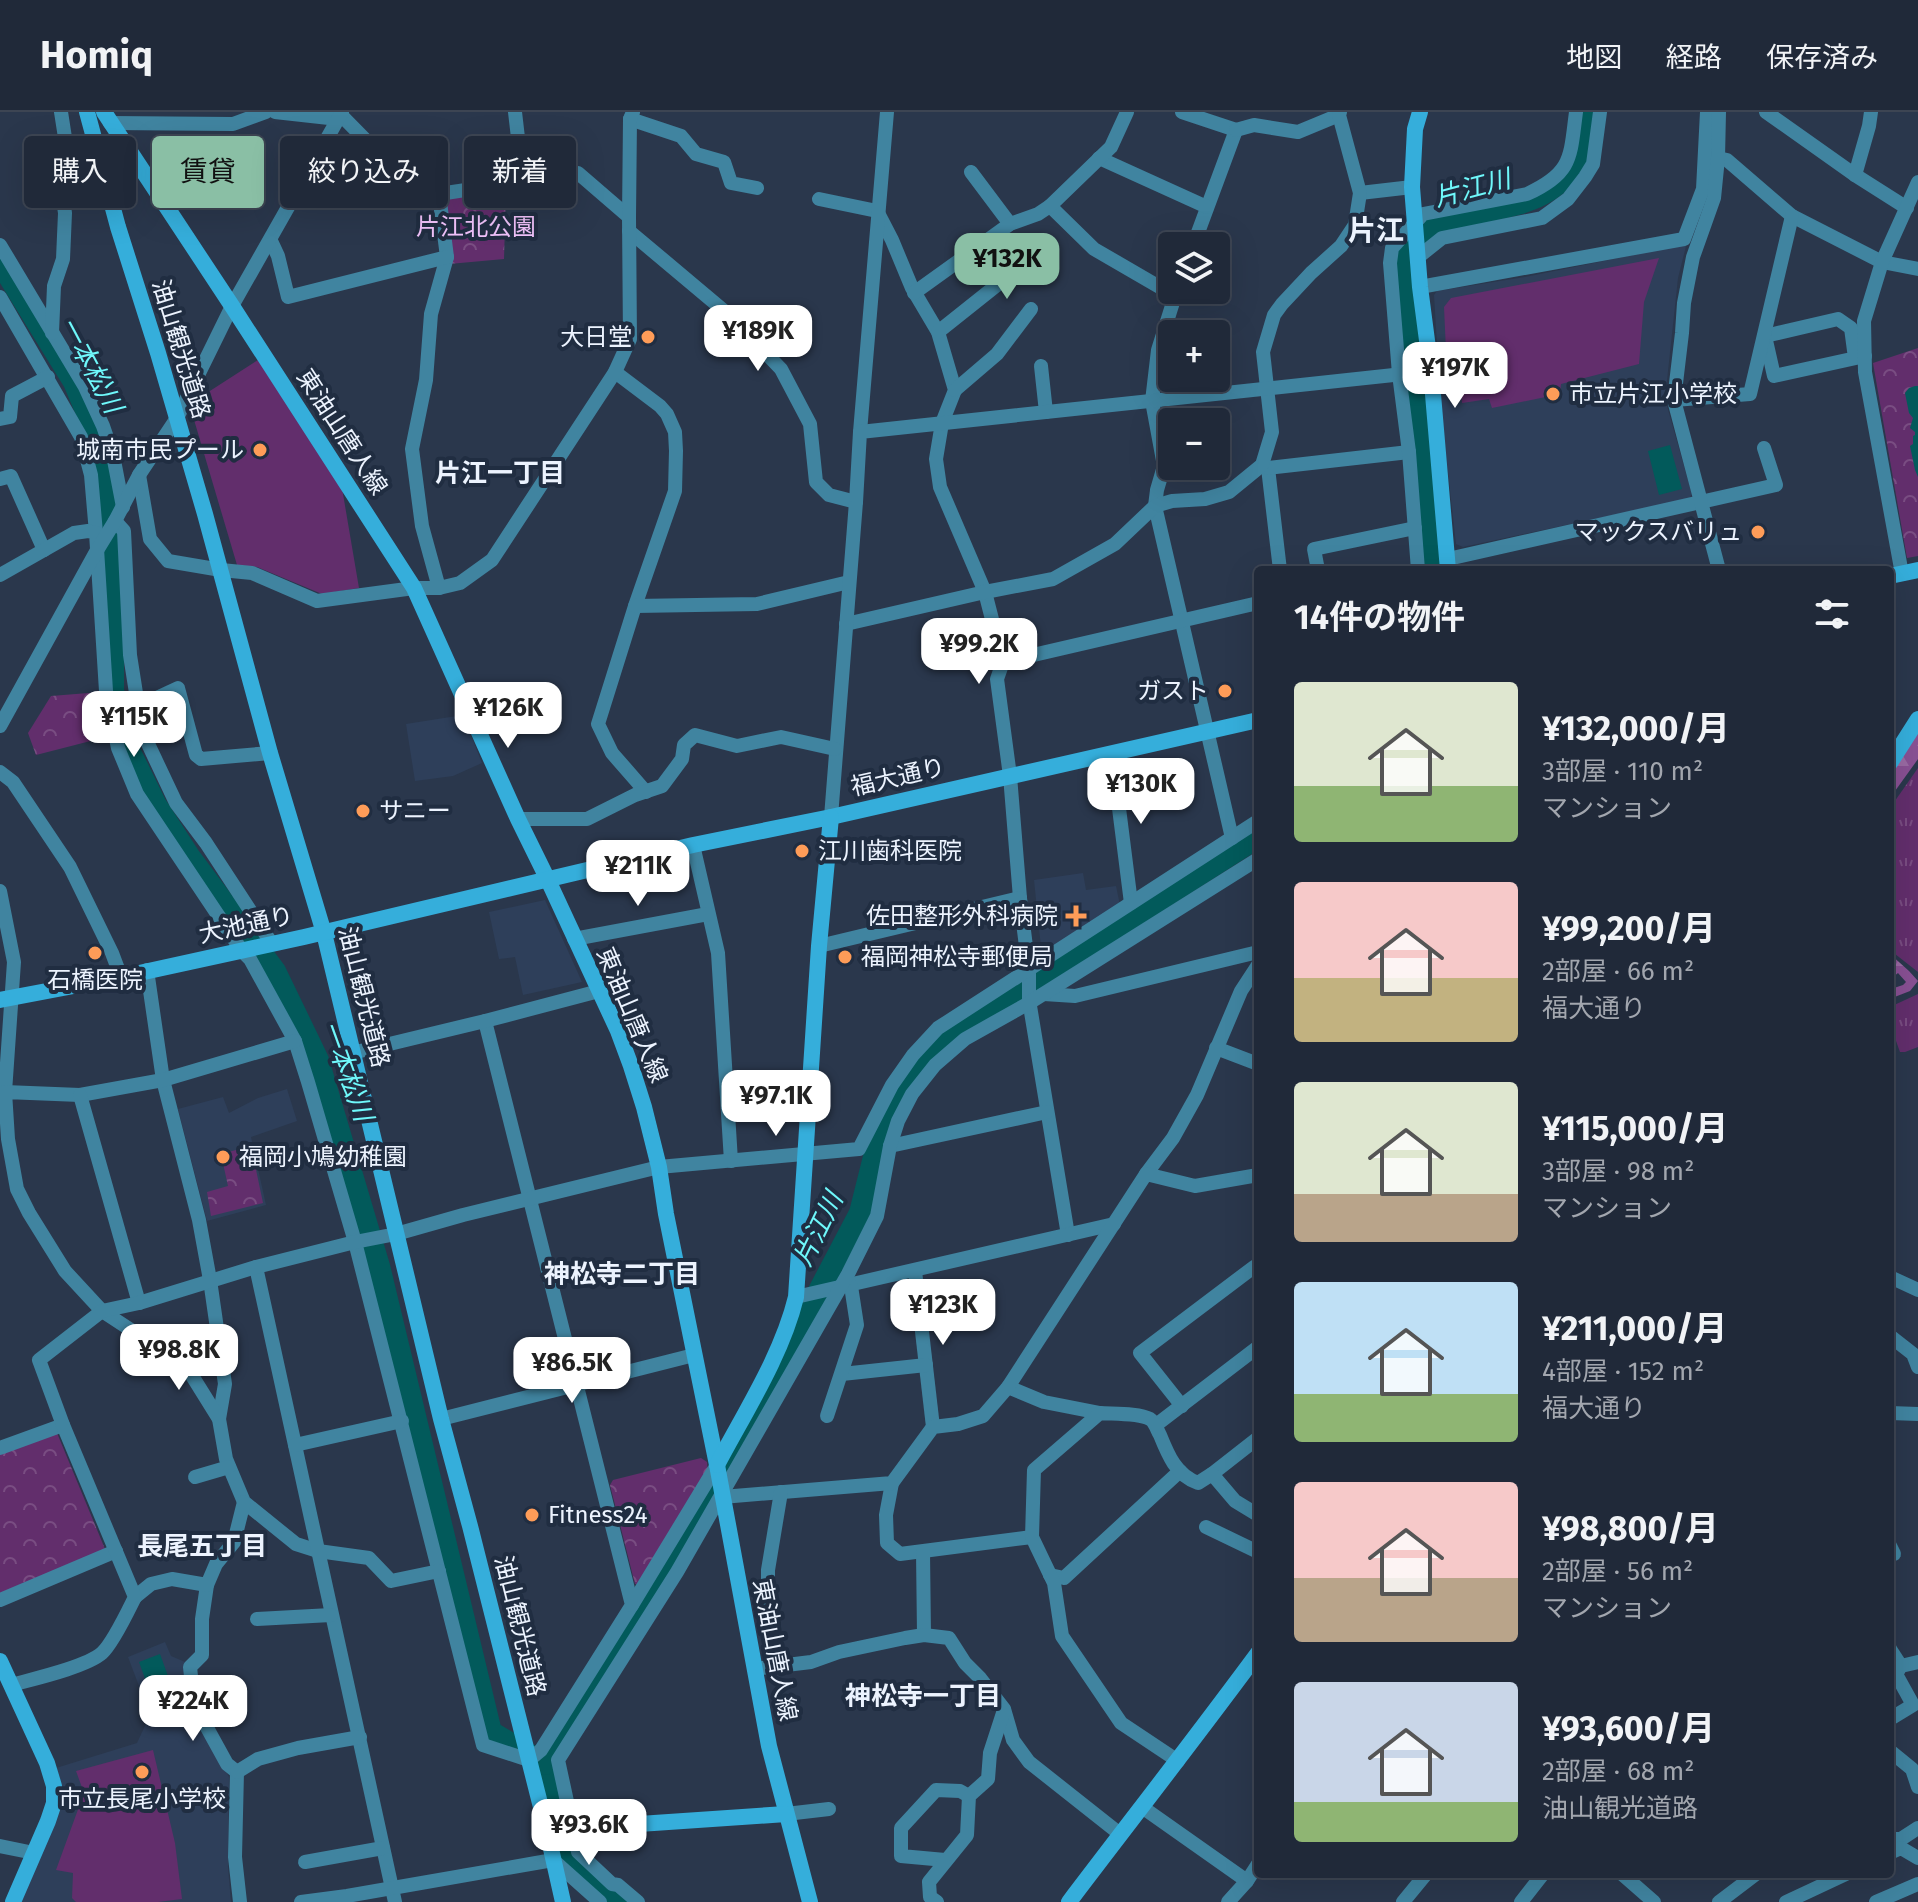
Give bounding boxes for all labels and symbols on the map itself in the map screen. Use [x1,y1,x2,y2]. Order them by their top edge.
water label: 片江川 [1430,163,1517,214]
park label: 片江北公園 [416,213,536,241]
district label: 片江 [1348,214,1404,247]
pin: ¥132K [951,233,1063,301]
street label: 油山観光道路 [147,276,215,422]
pin: ¥189K [702,305,814,373]
water label: 一本松川 [52,312,130,421]
place label: 大日堂 [560,323,632,351]
marker: 大日堂 [639,328,657,346]
pin: ¥197K [1399,342,1511,410]
street label: 東油山唐人線 [291,364,393,500]
place label: 市立片江小学校 [1569,380,1737,408]
marker: 市立片江小学校 [1544,385,1562,403]
place label: 城南市民プール [76,436,244,464]
marker: 城南市民プール [251,441,269,459]
district label: 片江一丁目 [435,458,565,489]
place label: マックスバリュ [1575,518,1742,546]
marker: マックスバリュ [1749,523,1767,541]
pin: ¥99.2K [914,618,1044,686]
place label: ガスト [1137,677,1209,705]
pin: ¥126K [452,682,564,750]
marker: ガスト [1216,682,1234,700]
pin: ¥115K [78,691,190,759]
street label: 福大通り [848,753,948,801]
pin: ¥130K [1085,758,1197,826]
place label: サニー [379,797,451,825]
marker: サニー [354,802,372,820]
place label: 江川歯科医院 [818,837,962,865]
pin: ¥211K [582,840,694,908]
marker: 江川歯科医院 [793,842,811,860]
street label: 大池通り [196,901,296,949]
place label: 佐田整形外科病院 [866,902,1058,930]
marker: 佐田整形外科病院 [1065,905,1087,927]
street label: 油山観光道路 [333,924,395,1070]
street label: 東油山唐人線 [591,943,673,1087]
place label: 福岡神松寺郵便局 [861,943,1053,971]
marker: 石橋医院 [86,944,104,962]
marker: 福岡神松寺郵便局 [836,948,854,966]
place label: 石橋医院 [47,966,143,994]
water label: 一本松川 [314,1017,380,1128]
pin: ¥97.1K [711,1070,841,1138]
place label: 福岡小鳩幼稚園 [239,1143,407,1171]
marker: 福岡小鳩幼稚園 [214,1148,232,1166]
water label: 片江川 [787,1185,851,1271]
district label: 神松寺二丁目 [544,1259,700,1290]
pin: ¥123K [887,1279,999,1347]
pin: ¥98.8K [114,1324,244,1392]
pin: ¥86.5K [507,1337,637,1405]
place label: Fitness24 [548,1501,648,1529]
marker: Fitness24 [523,1506,541,1524]
district label: 長尾五丁目 [137,1531,267,1562]
street label: 油山観光道路 [489,1553,551,1699]
street label: 東油山唐人線 [748,1577,802,1723]
pin: ¥224K [137,1675,249,1743]
district label: 神松寺一丁目 [845,1681,1001,1712]
marker: 市立長尾小学校 [133,1763,151,1781]
place label: 市立長尾小学校 [58,1785,226,1813]
pin: ¥93.6K [524,1799,654,1867]

